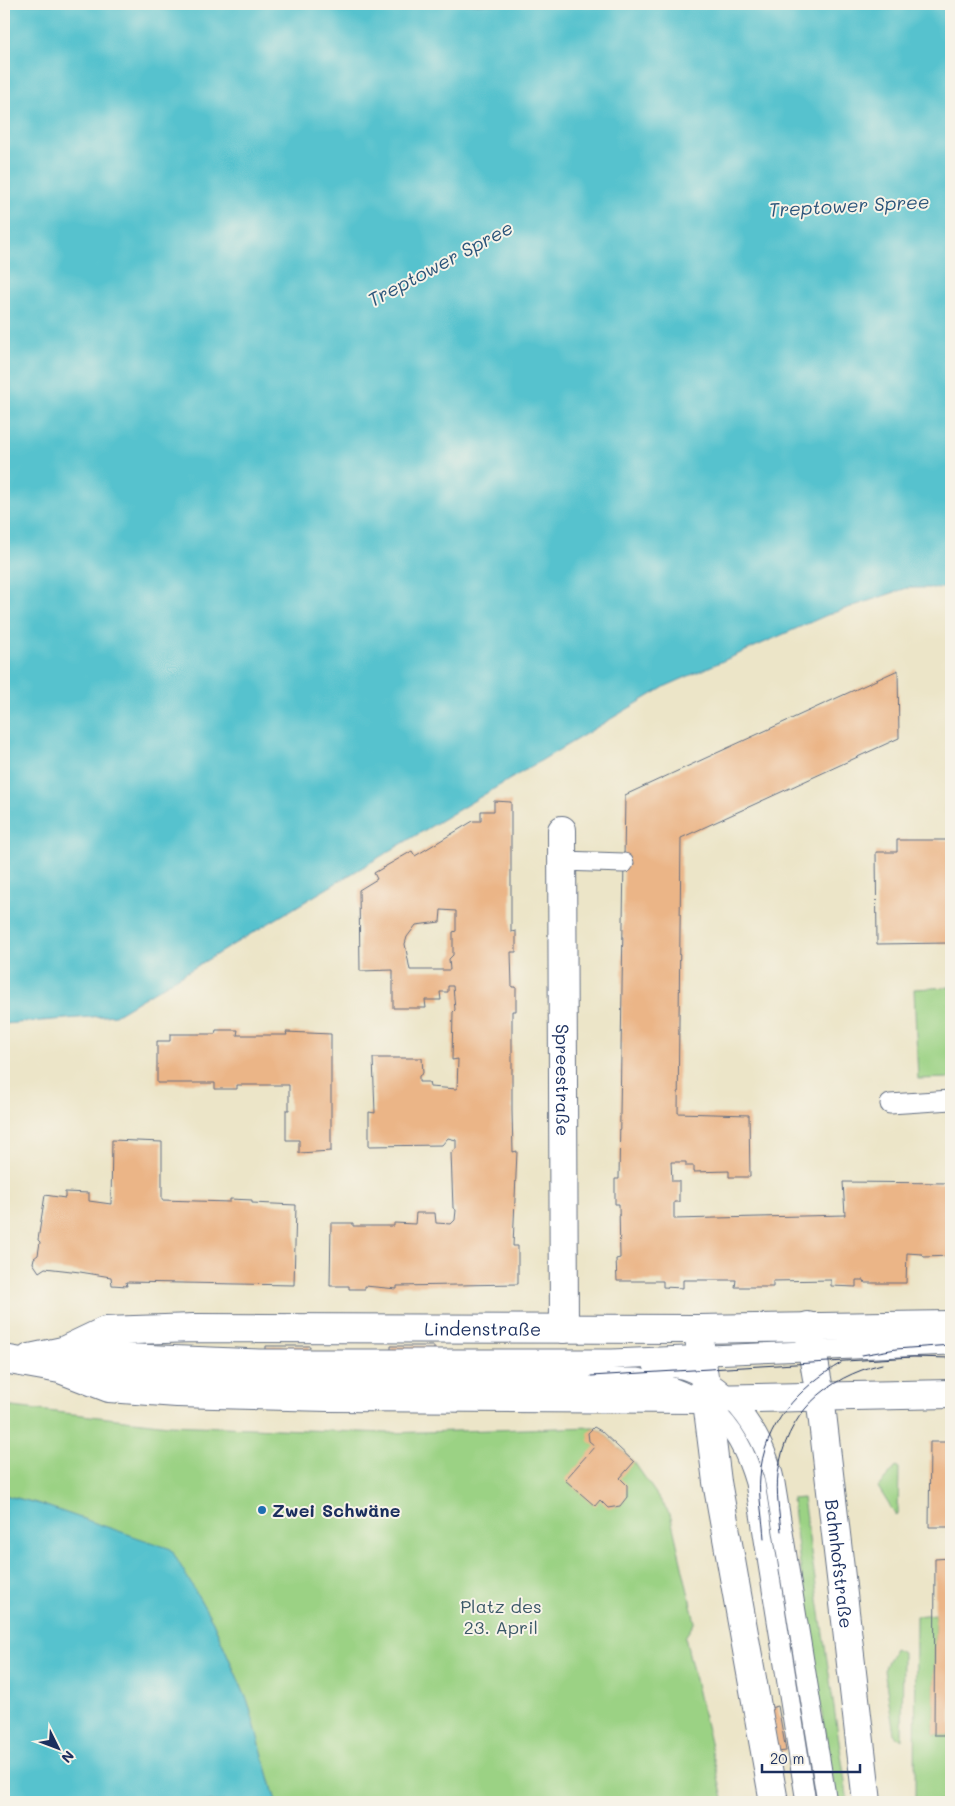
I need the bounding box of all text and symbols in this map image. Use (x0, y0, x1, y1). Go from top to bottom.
water label: Treptower Spree (768, 188, 930, 222)
water label: Treptower Spree (363, 214, 517, 312)
street label: Spreestraße (551, 1024, 575, 1136)
street label: Lindenstraße (424, 1316, 541, 1341)
place label: Zwei Schwäne (272, 1498, 401, 1522)
street label: Bahnhofstraße (820, 1498, 859, 1630)
marker: Zwei Schwäne (256, 1504, 268, 1516)
park label: Platz des 23. April (460, 1594, 542, 1639)
north arrow (32, 1724, 82, 1774)
scale bar (762, 1741, 860, 1773)
text: N (57, 1747, 79, 1767)
text: 20 m (770, 1748, 804, 1768)

